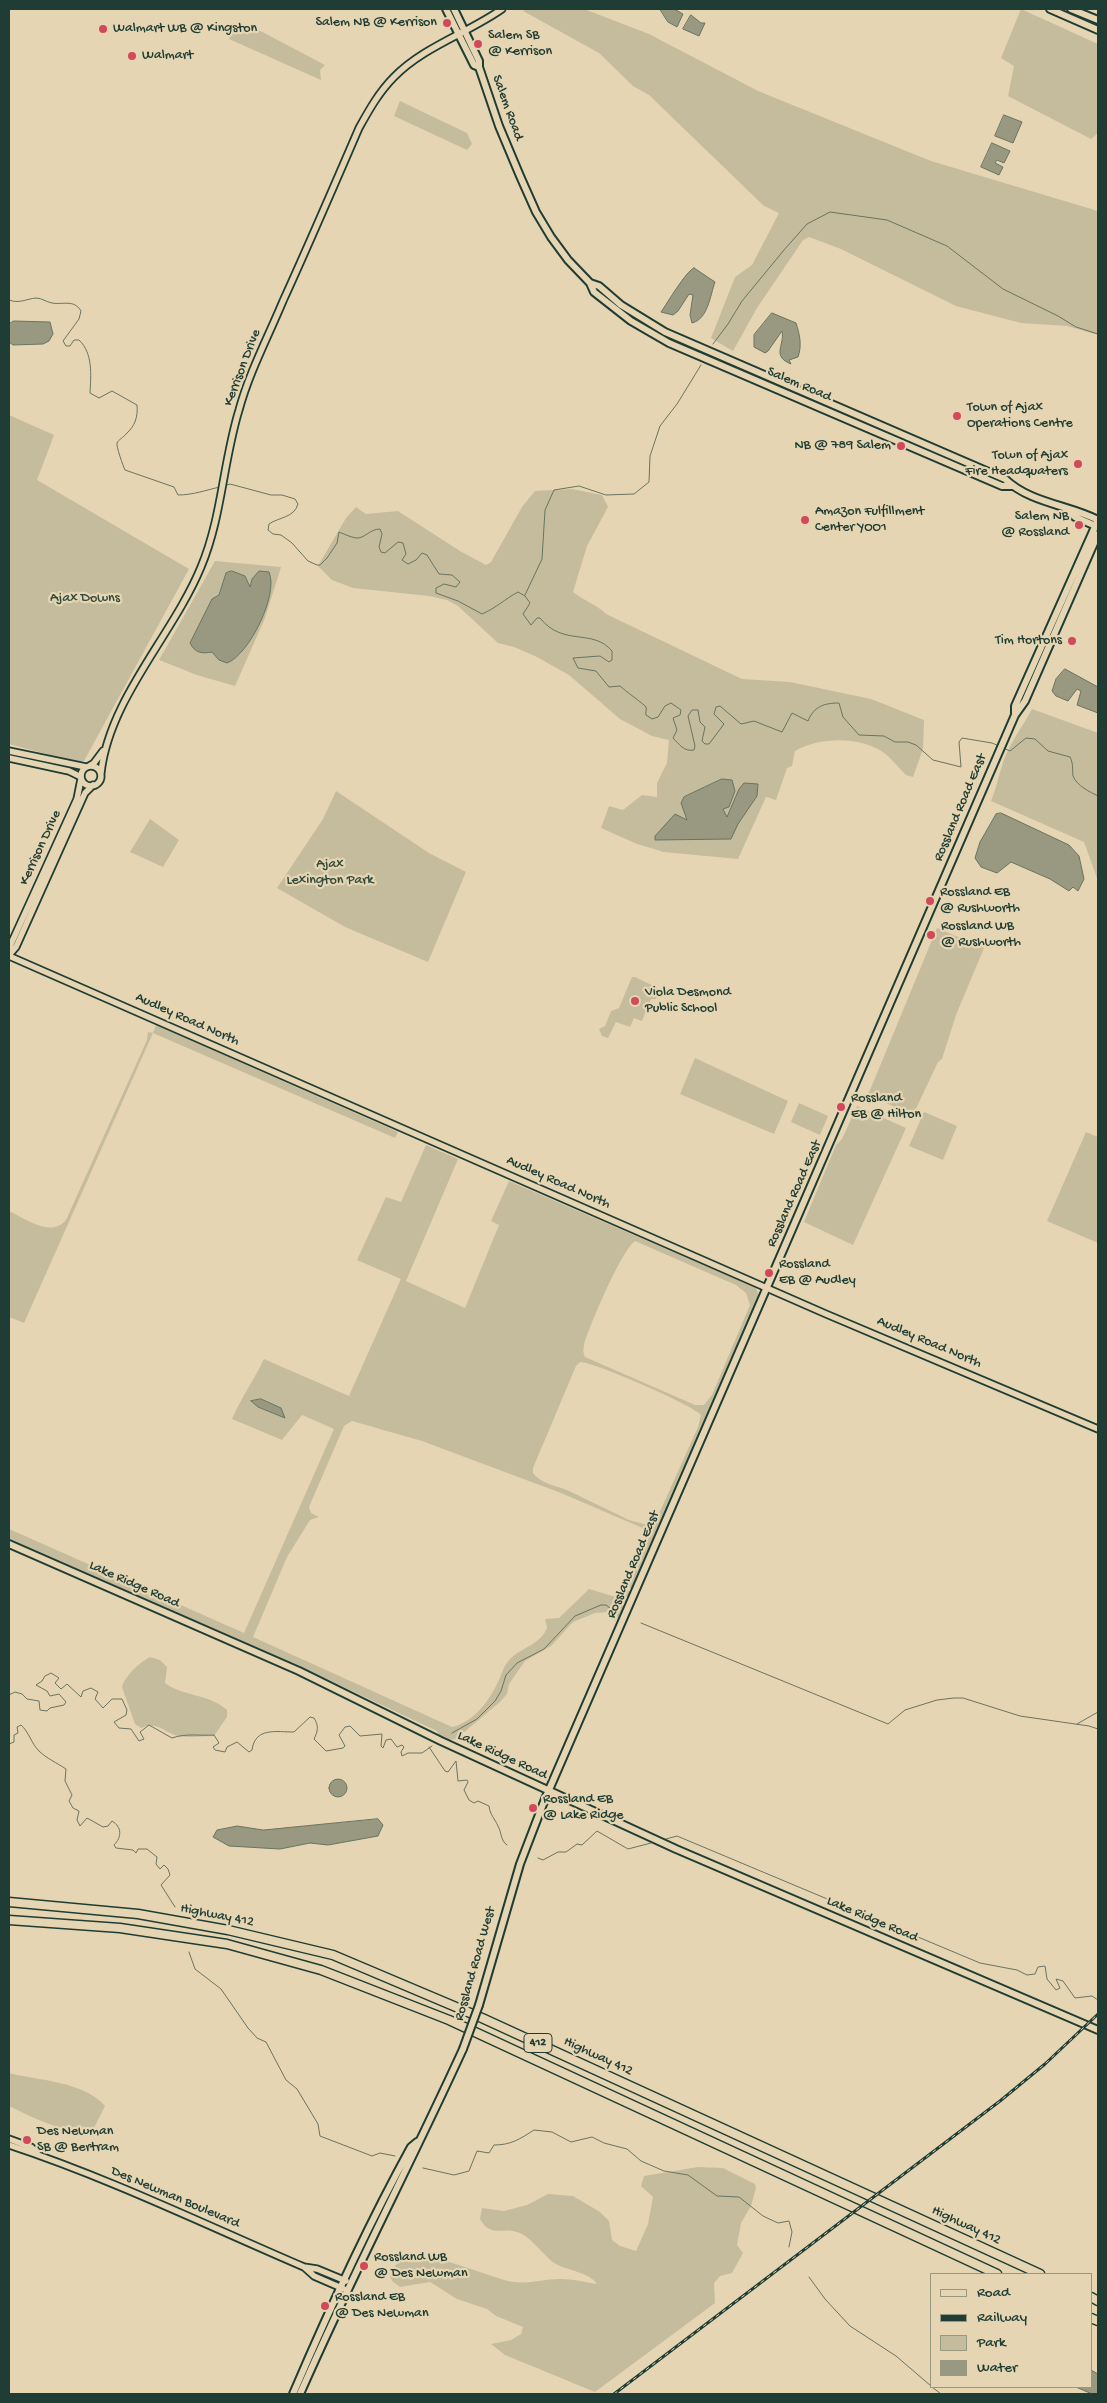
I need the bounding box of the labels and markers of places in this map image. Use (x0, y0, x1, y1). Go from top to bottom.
place label: Salem NB @ Kerrison (315, 15, 437, 31)
marker: Salem NB @ Kerrison (441, 17, 453, 29)
place label: Walmart WB @ Kingston (113, 21, 257, 37)
marker: Walmart WB @ Kingston (97, 23, 109, 35)
place label: Salem SB @ Kerrison (488, 28, 552, 60)
marker: Salem SB @ Kerrison (472, 38, 484, 50)
place label: Walmart (142, 48, 193, 64)
marker: Walmart (126, 50, 138, 62)
place label: Town of Ajax Operations Centre (967, 400, 1073, 432)
marker: Town of Ajax Operations Centre (951, 410, 963, 422)
place label: NB @ 789 Salem (794, 438, 891, 454)
marker: NB @ 789 Salem (895, 440, 907, 452)
place label: Town of Ajax Fire Headquaters (965, 448, 1068, 481)
marker: Town of Ajax Fire Headquaters (1072, 458, 1084, 470)
place label: Amazon Fulfillment Center YOO1 (815, 504, 924, 536)
place label: Salem NB @ Rossland (1001, 509, 1069, 542)
marker: Amazon Fulfillment Center YOO1 (799, 514, 811, 526)
marker: Salem NB @ Rossland (1073, 519, 1085, 531)
place label: Tim Hortons (995, 633, 1062, 649)
marker: Tim Hortons (1066, 635, 1078, 647)
place label: Rossland EB @ Rushworth (940, 885, 1020, 918)
marker: Rossland EB @ Rushworth (924, 895, 936, 907)
place label: Rossland WB @ Rushworth (941, 919, 1021, 952)
marker: Rossland WB @ Rushworth (925, 929, 937, 941)
place label: Viola Desmond Public School (645, 985, 731, 1018)
marker: Viola Desmond Public School (629, 995, 641, 1007)
place label: Rossland EB @ Hilton (851, 1091, 921, 1124)
marker: Rossland EB @ Hilton (835, 1101, 847, 1113)
place label: Rossland EB @ Audley (779, 1257, 856, 1290)
marker: Rossland EB @ Audley (763, 1267, 775, 1279)
place label: Rossland EB @ Lake Ridge (543, 1792, 624, 1824)
marker: Rossland EB @ Lake Ridge (527, 1802, 539, 1814)
place label: Des Newman SB @ Bertram (37, 2124, 119, 2156)
marker: Des Newman SB @ Bertram (21, 2134, 33, 2146)
place label: Rossland WB @ Des Newman (374, 2250, 468, 2282)
marker: Rossland WB @ Des Newman (358, 2260, 370, 2272)
place label: Rossland EB @ Des Newman (335, 2290, 429, 2322)
marker: Rossland EB @ Des Newman (319, 2300, 331, 2312)

